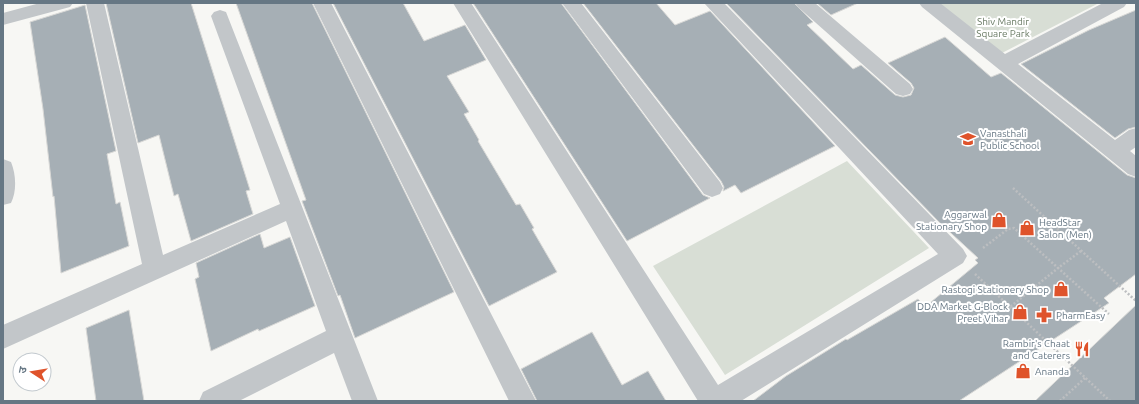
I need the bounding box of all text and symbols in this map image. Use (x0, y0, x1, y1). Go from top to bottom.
park label: Shiv Mandir Square Park (976, 16, 1030, 39)
place label: Vanasthali Public School (980, 128, 1040, 151)
school or university icon: Vanasthali Public School (959, 130, 977, 148)
place label: Aggarwal Stationary Shop (916, 209, 987, 232)
shop icon: Aggarwal Stationary Shop (990, 211, 1008, 229)
place label: HeadStar Salon (Men) (1039, 217, 1092, 240)
shop icon: HeadStar Salon (Men) (1018, 219, 1036, 237)
shop icon: Rastogi Stationery Shop (1052, 280, 1070, 298)
place label: Rastogi Stationery Shop (942, 284, 1049, 295)
place label: DDA Market G-Block Preet Vihar (917, 301, 1008, 324)
shop icon: DDA Market G-Block Preet Vihar (1011, 303, 1029, 321)
pharmacy icon: PharmEasy (1035, 306, 1053, 324)
place label: PharmEasy (1056, 310, 1105, 321)
place label: Rambir's Chaat and Caterers (1003, 338, 1070, 361)
restaurant icon: Rambir's Chaat and Caterers (1073, 340, 1091, 358)
north arrow (12, 352, 52, 392)
shop icon: Ananda (1014, 362, 1032, 380)
text: उ (16, 365, 29, 374)
place label: Ananda (1035, 366, 1069, 377)

